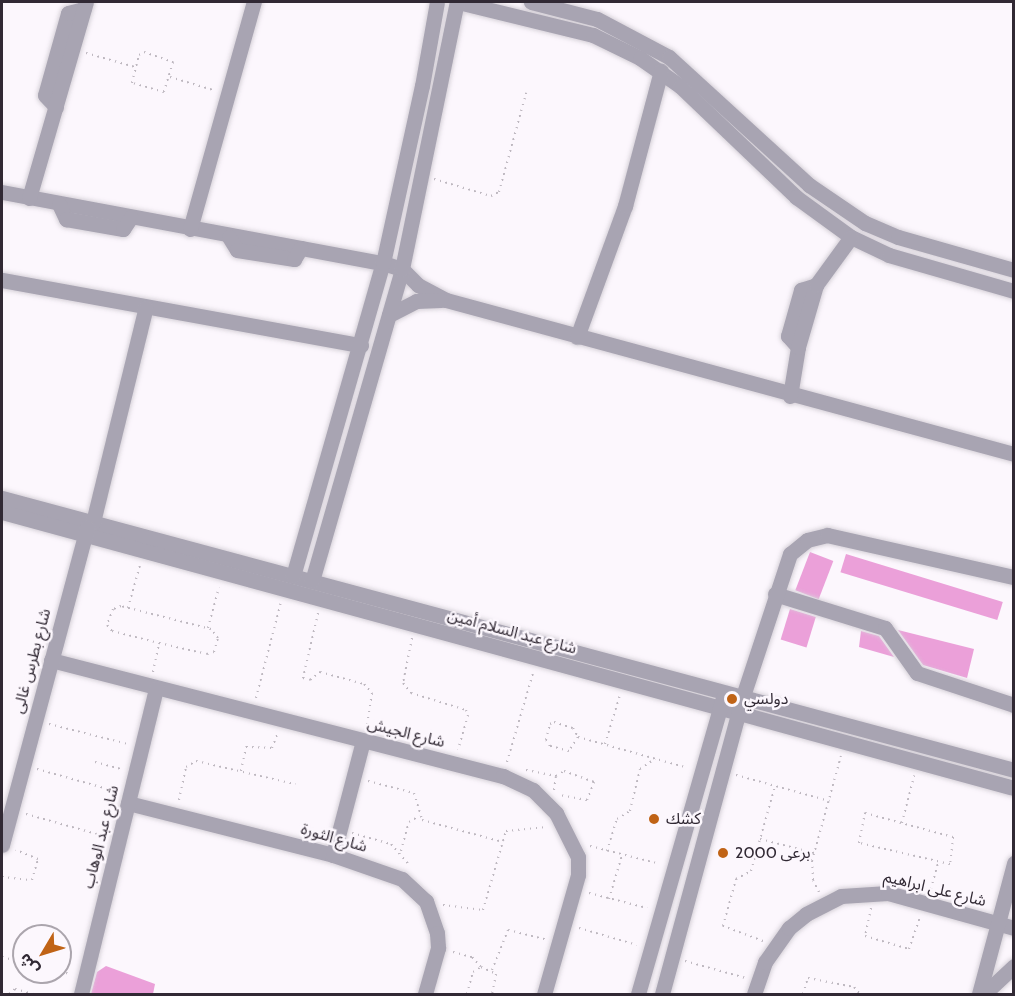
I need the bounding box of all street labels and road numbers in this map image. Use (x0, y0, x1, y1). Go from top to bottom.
street label: شارع بطرس غالى (9, 606, 55, 716)
street label: شارع عبد السلام أمين (445, 606, 579, 658)
street label: شارع الجيش (365, 714, 447, 752)
street label: شارع عبد الوهاب (79, 783, 123, 891)
street label: شارع الثورة (299, 819, 369, 857)
street label: شارع على ابراهيم (882, 867, 988, 911)

